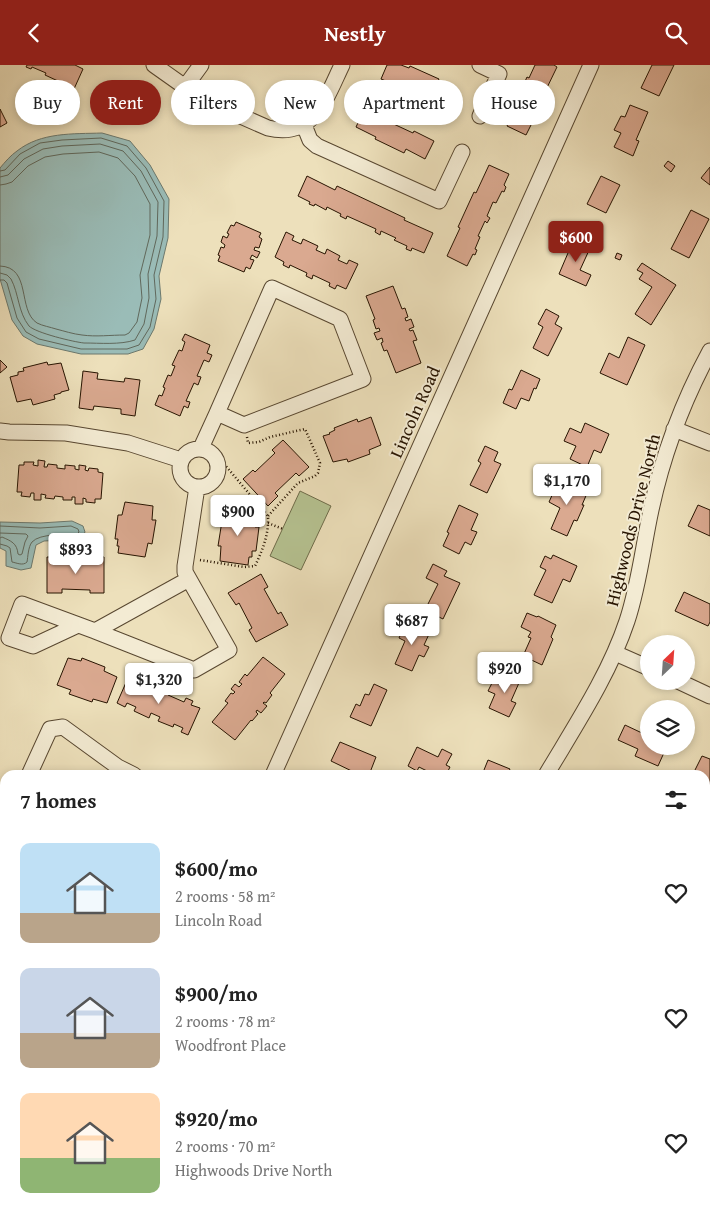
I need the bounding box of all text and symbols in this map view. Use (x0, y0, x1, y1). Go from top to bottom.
text: Nestly (324, 17, 386, 49)
icon: back (20, 19, 48, 47)
icon: search (662, 19, 690, 47)
chip: Buy (15, 80, 80, 125)
chip: Rent (90, 80, 161, 125)
chip: Filters (171, 80, 255, 125)
chip: New (265, 80, 334, 125)
chip: Apartment (344, 80, 463, 125)
chip: House (473, 80, 555, 125)
pin: $600 (546, 221, 606, 263)
text: $600 (559, 225, 593, 249)
street label: Lincoln Road (382, 361, 447, 462)
street label: Highwoods Drive North (598, 431, 667, 609)
pin: $1,170 (526, 463, 608, 506)
text: $1,170 (544, 468, 590, 492)
pin: $900 (208, 495, 268, 537)
text: $900 (221, 499, 255, 523)
pin: $893 (46, 533, 106, 575)
text: $893 (59, 537, 93, 561)
pin: $687 (382, 603, 442, 646)
text: $687 (395, 608, 429, 632)
north arrow (640, 635, 695, 690)
map controls (640, 635, 695, 755)
pin: $920 (475, 651, 535, 694)
text: $920 (488, 656, 522, 680)
pin: $1,320 (118, 663, 200, 705)
text: $1,320 (136, 667, 182, 691)
button: layers (640, 700, 695, 755)
text: 7 homes (20, 785, 96, 816)
icon: filters (662, 786, 690, 814)
text: $600/mo (175, 853, 258, 884)
icon: home (60, 863, 120, 923)
icon: heart (662, 879, 690, 907)
text: 2 rooms · 58 m² (175, 884, 275, 908)
text: Lincoln Road (175, 908, 262, 932)
text: $900/mo (175, 978, 258, 1009)
icon: home (60, 988, 120, 1048)
icon: heart (662, 1004, 690, 1032)
text: 2 rooms · 78 m² (175, 1009, 275, 1033)
text: Woodfront Place (175, 1033, 286, 1057)
text: $920/mo (175, 1103, 258, 1134)
icon: home (60, 1113, 120, 1173)
icon: heart (662, 1129, 690, 1157)
text: 2 rooms · 70 m² (175, 1134, 275, 1158)
text: Highwoods Drive North (175, 1158, 332, 1182)

